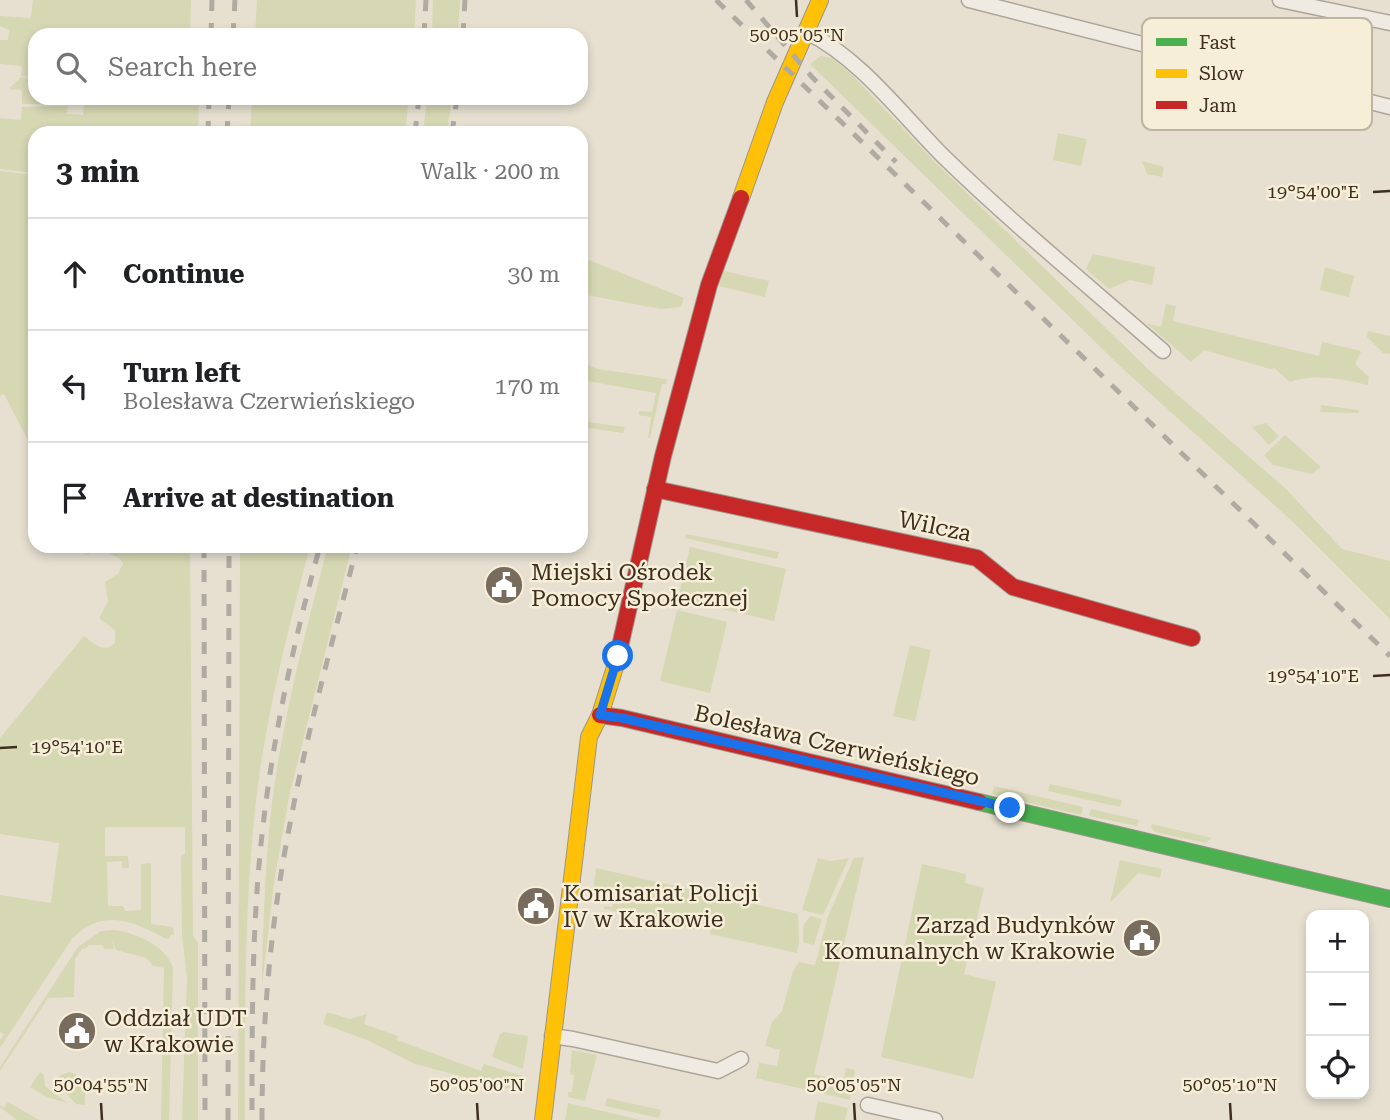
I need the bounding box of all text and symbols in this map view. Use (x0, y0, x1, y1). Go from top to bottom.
legend (1142, 18, 1372, 130)
text: 50°05'05"N (750, 24, 844, 45)
search box (28, 28, 588, 105)
text: Fast (1199, 31, 1236, 54)
icon: search (52, 48, 90, 86)
text: Search here (108, 52, 257, 82)
text: Slow (1199, 62, 1244, 85)
text: Jam (1199, 94, 1237, 117)
text: 3 min (56, 154, 139, 189)
text: Walk · 200 m (421, 158, 560, 185)
text: 19°54'00"E (1267, 181, 1359, 202)
icon: ahead (56, 255, 94, 293)
text: Continue (123, 259, 245, 289)
text: 30 m (507, 261, 560, 288)
text: Turn left (123, 358, 241, 388)
icon: left (56, 367, 94, 405)
text: 170 m (495, 373, 560, 400)
text: Bolesława Czerwieńskiego (123, 388, 415, 415)
icon: arrive (56, 479, 94, 517)
text: Arrive at destination (123, 483, 394, 513)
street label: Wilcza (896, 506, 974, 547)
place label: Miejski Ośrodek Pomocy Społecznej (531, 559, 748, 612)
public building icon: Miejski Ośrodek Pomocy Społecznej (483, 564, 525, 606)
route start (602, 640, 633, 671)
text: 19°54'10"E (1267, 665, 1359, 686)
street label: Bolesława Czerwieńskiego (692, 699, 982, 792)
text: 19°54'10"E (31, 736, 123, 757)
route end (994, 792, 1025, 823)
place label: Komisariat Policji IV w Krakowie (563, 880, 758, 933)
public building icon: Komisariat Policji IV w Krakowie (515, 885, 557, 927)
map controls (1306, 910, 1369, 1099)
button: + (1306, 910, 1369, 973)
place label: Zarząd Budynków Komunalnych w Krakowie (824, 912, 1115, 965)
public building icon: Zarząd Budynków Komunalnych w Krakowie (1121, 917, 1163, 959)
button: − (1306, 973, 1369, 1036)
place label: Oddział UDT w Krakowie (104, 1005, 247, 1058)
public building icon: Oddział UDT w Krakowie (56, 1010, 98, 1052)
button: locate (1306, 1036, 1369, 1099)
text: 50°04'55"N (54, 1074, 148, 1095)
text: 50°05'00"N (430, 1074, 524, 1095)
text: 50°05'05"N (807, 1074, 901, 1095)
text: 50°05'10"N (1183, 1074, 1277, 1095)

